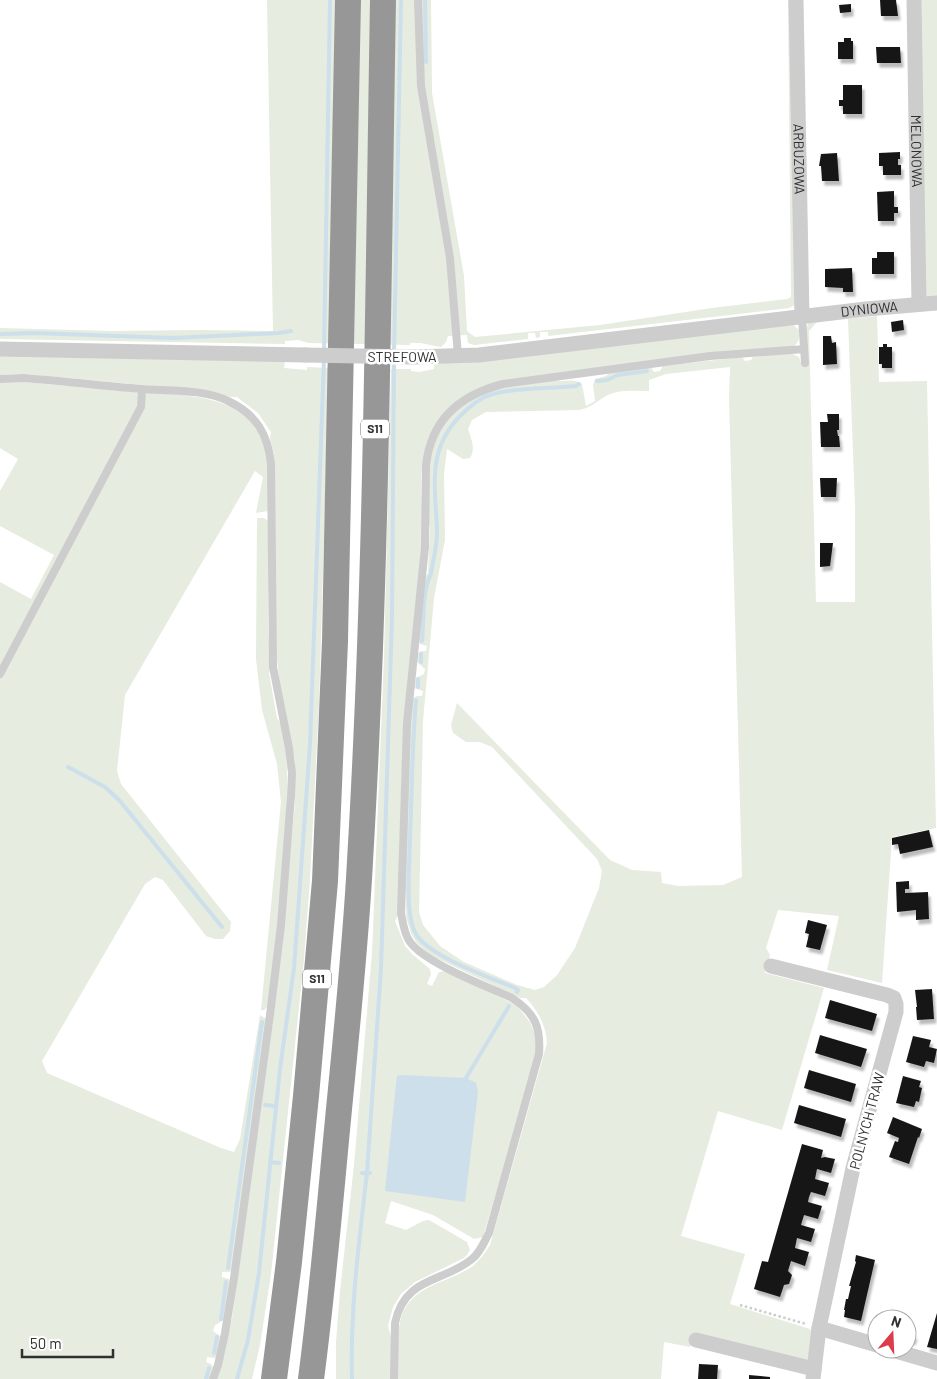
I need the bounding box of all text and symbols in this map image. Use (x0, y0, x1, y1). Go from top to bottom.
street label: MELONOWA (908, 114, 926, 188)
street label: ARBUZOWA (790, 123, 809, 195)
street label: DYNIOWA (840, 297, 899, 320)
street label: STREFOWA (368, 348, 437, 365)
road number: S11 (361, 419, 389, 438)
road number: S11 (303, 970, 331, 989)
street label: POLNYCH TRAW (845, 1071, 888, 1171)
north arrow (867, 1309, 917, 1359)
text: N (889, 1312, 904, 1331)
scale bar (22, 1326, 114, 1358)
text: 50 m (30, 1334, 62, 1352)

